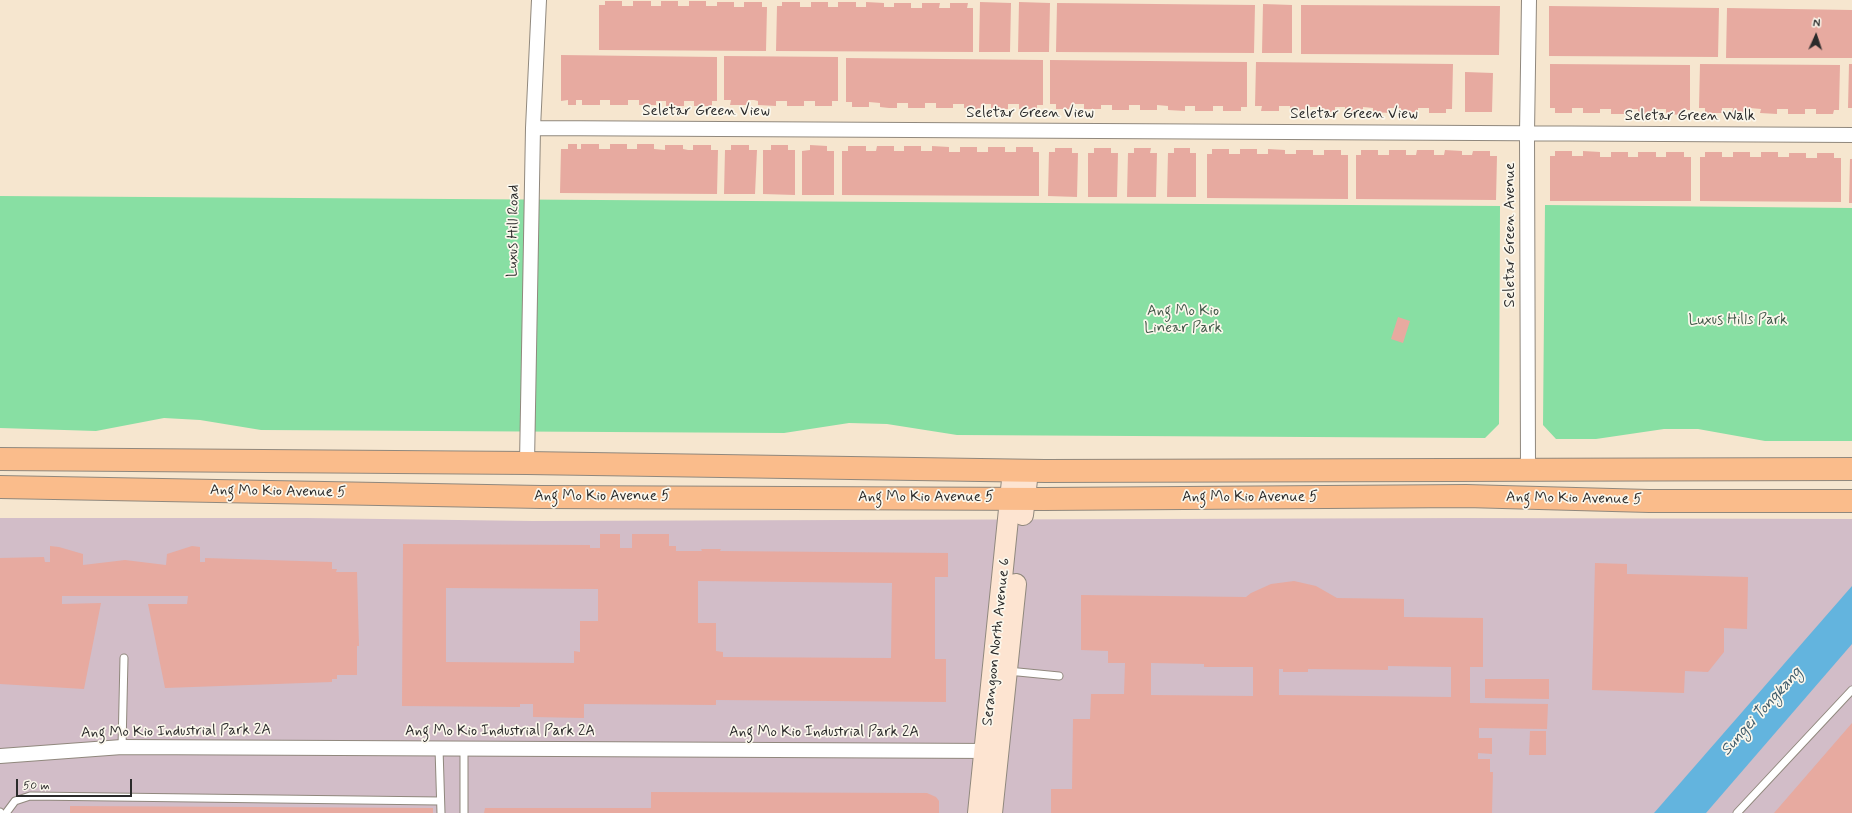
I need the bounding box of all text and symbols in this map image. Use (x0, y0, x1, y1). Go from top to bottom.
north arrow (1796, 16, 1836, 56)
text: N (1813, 17, 1821, 31)
street label: Seletar Green View (642, 103, 770, 121)
street label: Seletar Green View (966, 105, 1094, 123)
street label: Seletar Green View (1290, 106, 1418, 124)
street label: Seletar Green Walk (1625, 108, 1755, 126)
street label: Seletar Green Avenue (1502, 163, 1520, 307)
street label: Luxus Hill Road (504, 185, 524, 277)
park label: Ang Mo Kio Linear Park (1144, 303, 1222, 338)
park label: Luxus Hills Park (1689, 312, 1787, 330)
street label: Ang Mo Kio Avenue 5 (210, 482, 346, 502)
street label: Ang Mo Kio Avenue 5 (534, 488, 670, 506)
street label: Ang Mo Kio Avenue 5 (858, 489, 994, 507)
street label: Ang Mo Kio Avenue 5 (1182, 489, 1318, 507)
street label: Ang Mo Kio Avenue 5 (1506, 489, 1642, 509)
street label: Serangoon North Avenue 6 (979, 557, 1015, 727)
water label: Sungei Tongkang (1717, 664, 1807, 760)
street label: Ang Mo Kio Industrial Park 2A (81, 721, 271, 743)
street label: Ang Mo Kio Industrial Park 2A (405, 723, 595, 741)
street label: Ang Mo Kio Industrial Park 2A (729, 724, 919, 742)
scale bar (18, 771, 134, 797)
text: 50 m (23, 778, 50, 794)

